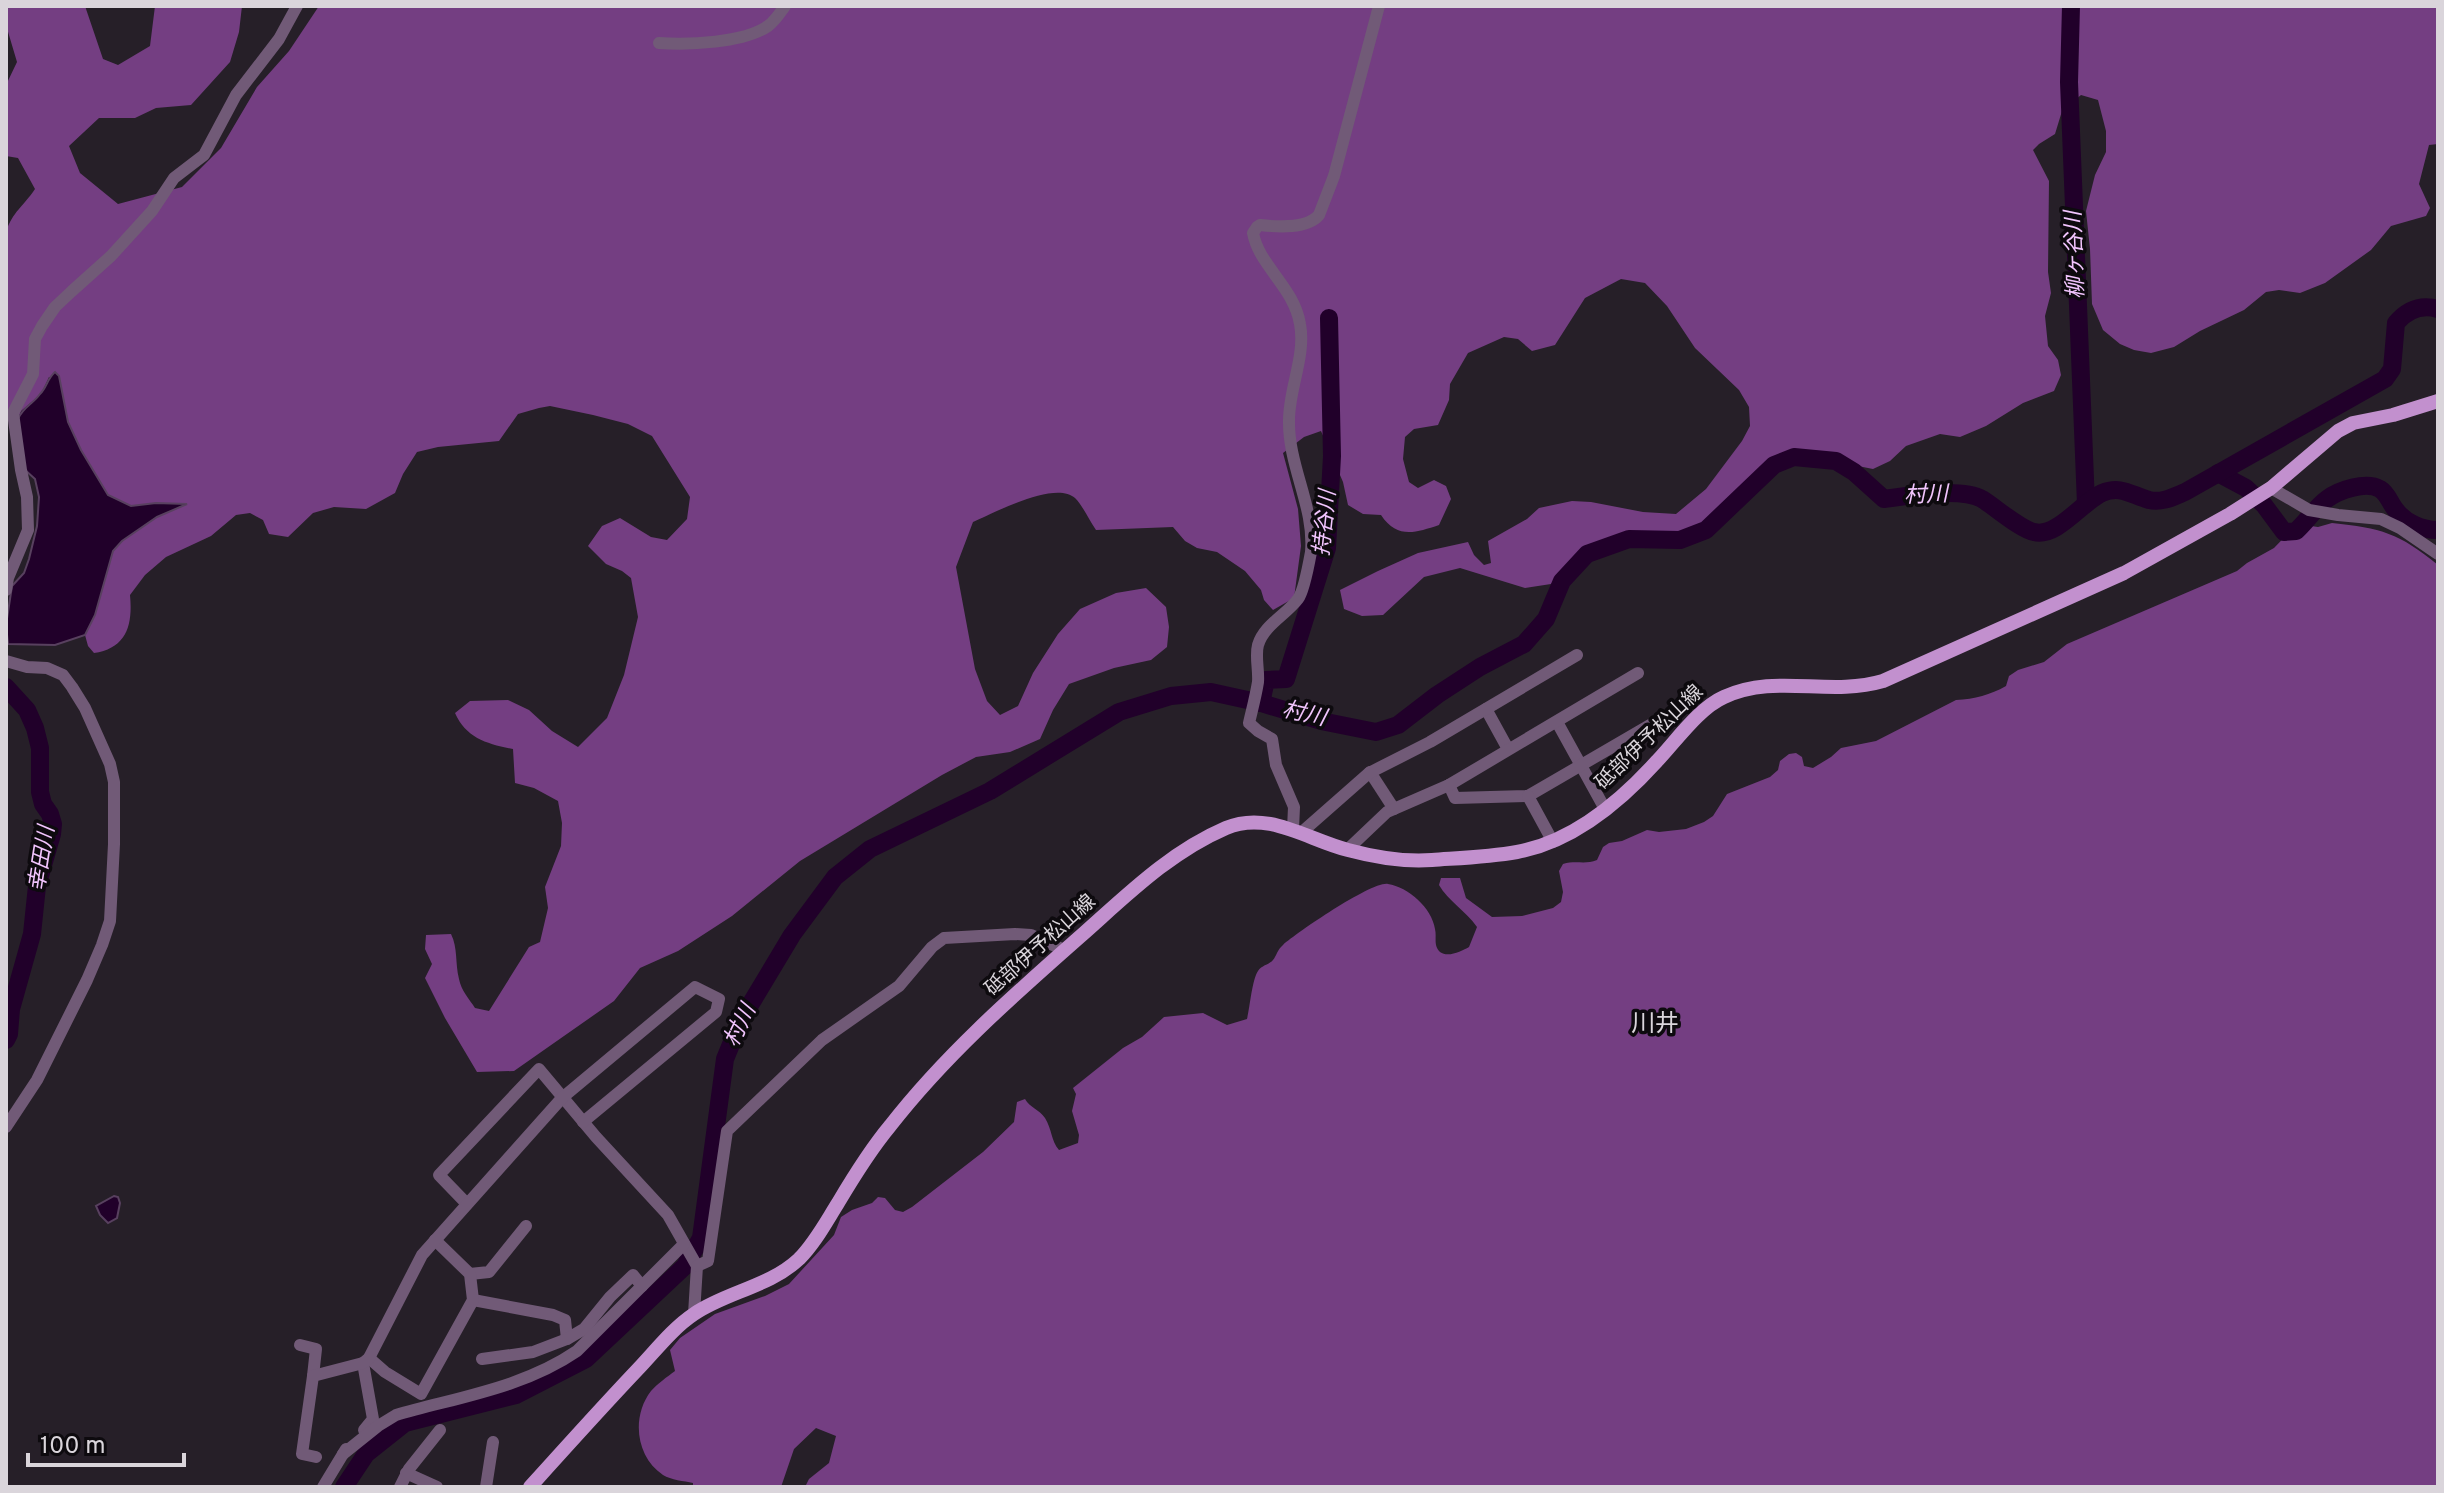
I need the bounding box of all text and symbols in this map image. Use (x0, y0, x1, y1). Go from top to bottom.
water label: 柳ヶ谷川 (2061, 209, 2091, 299)
water label: 村川 (1904, 482, 1950, 510)
water label: 持谷川 (1309, 487, 1343, 557)
street label: 砥部伊予松山線 (1591, 680, 1709, 796)
water label: 村川 (1280, 697, 1330, 734)
water label: 幸田川 (25, 822, 62, 894)
street label: 砥部伊予松山線 (980, 889, 1102, 1003)
water label: 村川 (719, 999, 764, 1052)
district label: 川井 (1631, 1010, 1679, 1040)
scale bar (28, 1417, 184, 1467)
text: 100 m (40, 1432, 106, 1462)

